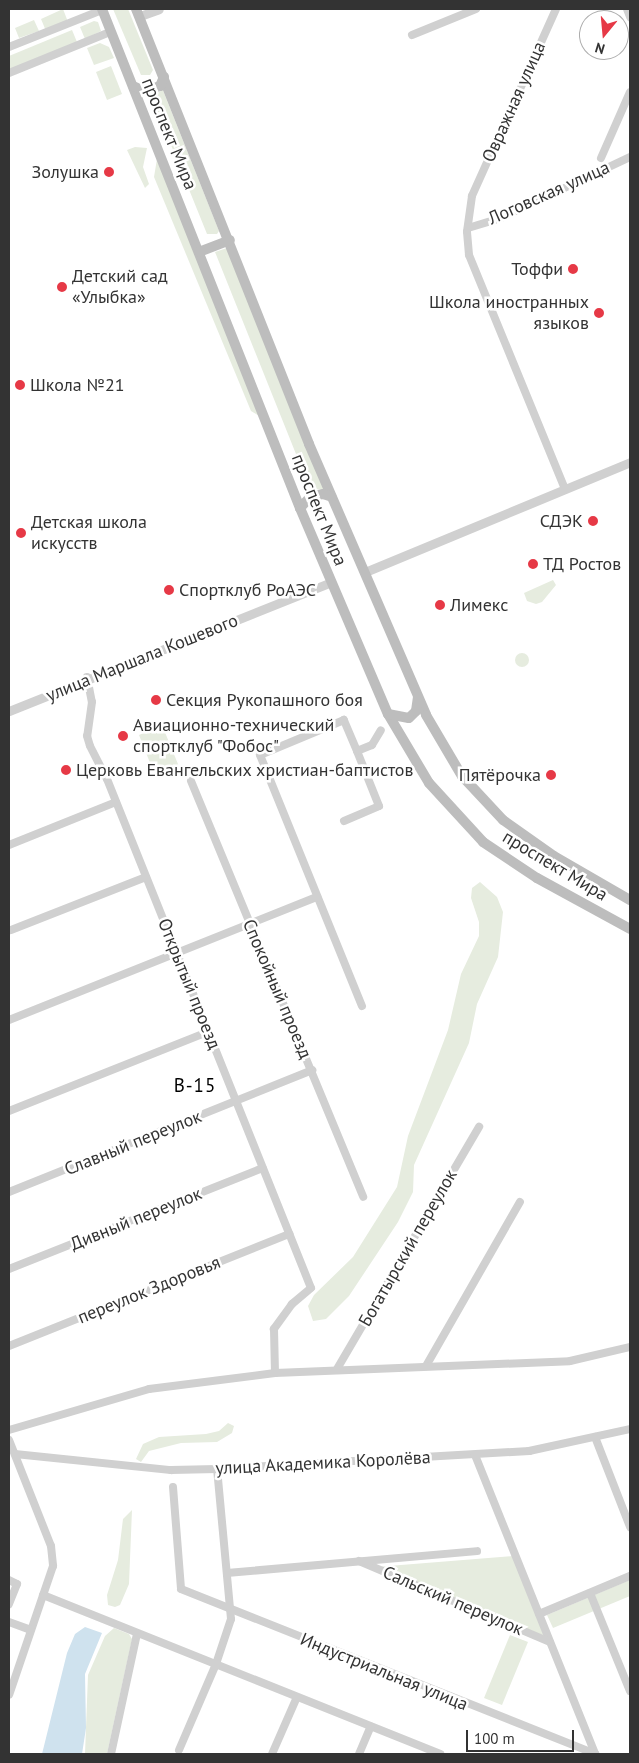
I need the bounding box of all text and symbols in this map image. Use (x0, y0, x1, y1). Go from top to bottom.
north arrow (579, 10, 629, 60)
street label: Овражная улица (478, 38, 550, 166)
text: N (593, 38, 607, 58)
street label: проспект Мира (137, 75, 201, 193)
street label: Логовская улица (485, 157, 613, 229)
place label: Золушка (32, 161, 99, 183)
marker: Золушка (103, 166, 115, 178)
place label: Тоффи (511, 258, 563, 280)
marker: Тоффи (567, 263, 579, 275)
place label: Детский сад «Улыбка» (72, 266, 168, 308)
marker: Детский сад «Улыбка» (56, 281, 68, 293)
place label: Школа иностранных языков (429, 292, 589, 334)
marker: Школа иностранных языков (593, 307, 605, 319)
place label: Школа №21 (30, 374, 125, 396)
marker: Школа №21 (14, 379, 26, 391)
street label: проспект Мира (287, 451, 351, 569)
place label: СДЭК (540, 510, 583, 532)
place label: Детская школа искусств (31, 512, 147, 554)
marker: СДЭК (587, 515, 599, 527)
marker: Детская школа искусств (15, 527, 27, 539)
place label: ТД Ростов (543, 553, 621, 575)
marker: ТД Ростов (527, 558, 539, 570)
place label: Спортклуб РоАЭС (179, 579, 316, 601)
marker: Спортклуб РоАЭС (163, 584, 175, 596)
place label: Лимекс (450, 594, 508, 616)
marker: Лимекс (434, 599, 446, 611)
street label: улица Маршала Кошевого (43, 610, 241, 706)
place label: Секция Рукопашного боя (166, 689, 363, 711)
marker: Секция Рукопашного боя (150, 694, 162, 706)
place label: Авиационно-технический спортклуб "Фобос" (133, 715, 334, 758)
marker: Авиационно-технический спортклуб "Фобос" (117, 730, 129, 742)
place label: Церковь Евангельских христиан-баптистов (76, 759, 415, 781)
marker: Церковь Евангельских христиан-баптистов (60, 764, 72, 776)
place label: Пятёрочка (459, 764, 541, 786)
marker: Пятёрочка (545, 769, 557, 781)
street label: проспект Мира (498, 826, 612, 906)
street label: Открытый проезд (153, 915, 225, 1053)
street label: Спокойный проезд (238, 916, 316, 1062)
district label: В-15 (173, 1075, 217, 1097)
street label: Славный переулок (61, 1106, 205, 1180)
street label: Богатырский переулок (354, 1166, 462, 1330)
street label: Дивный переулок (67, 1183, 205, 1255)
street label: переулок Здоровья (74, 1252, 224, 1328)
street label: улица Академика Королёва (214, 1447, 432, 1479)
street label: Сальский переулок (380, 1562, 526, 1640)
street label: Индустриальная улица (297, 1629, 471, 1715)
scale bar (469, 1720, 576, 1752)
text: 100 m (474, 1729, 515, 1748)

